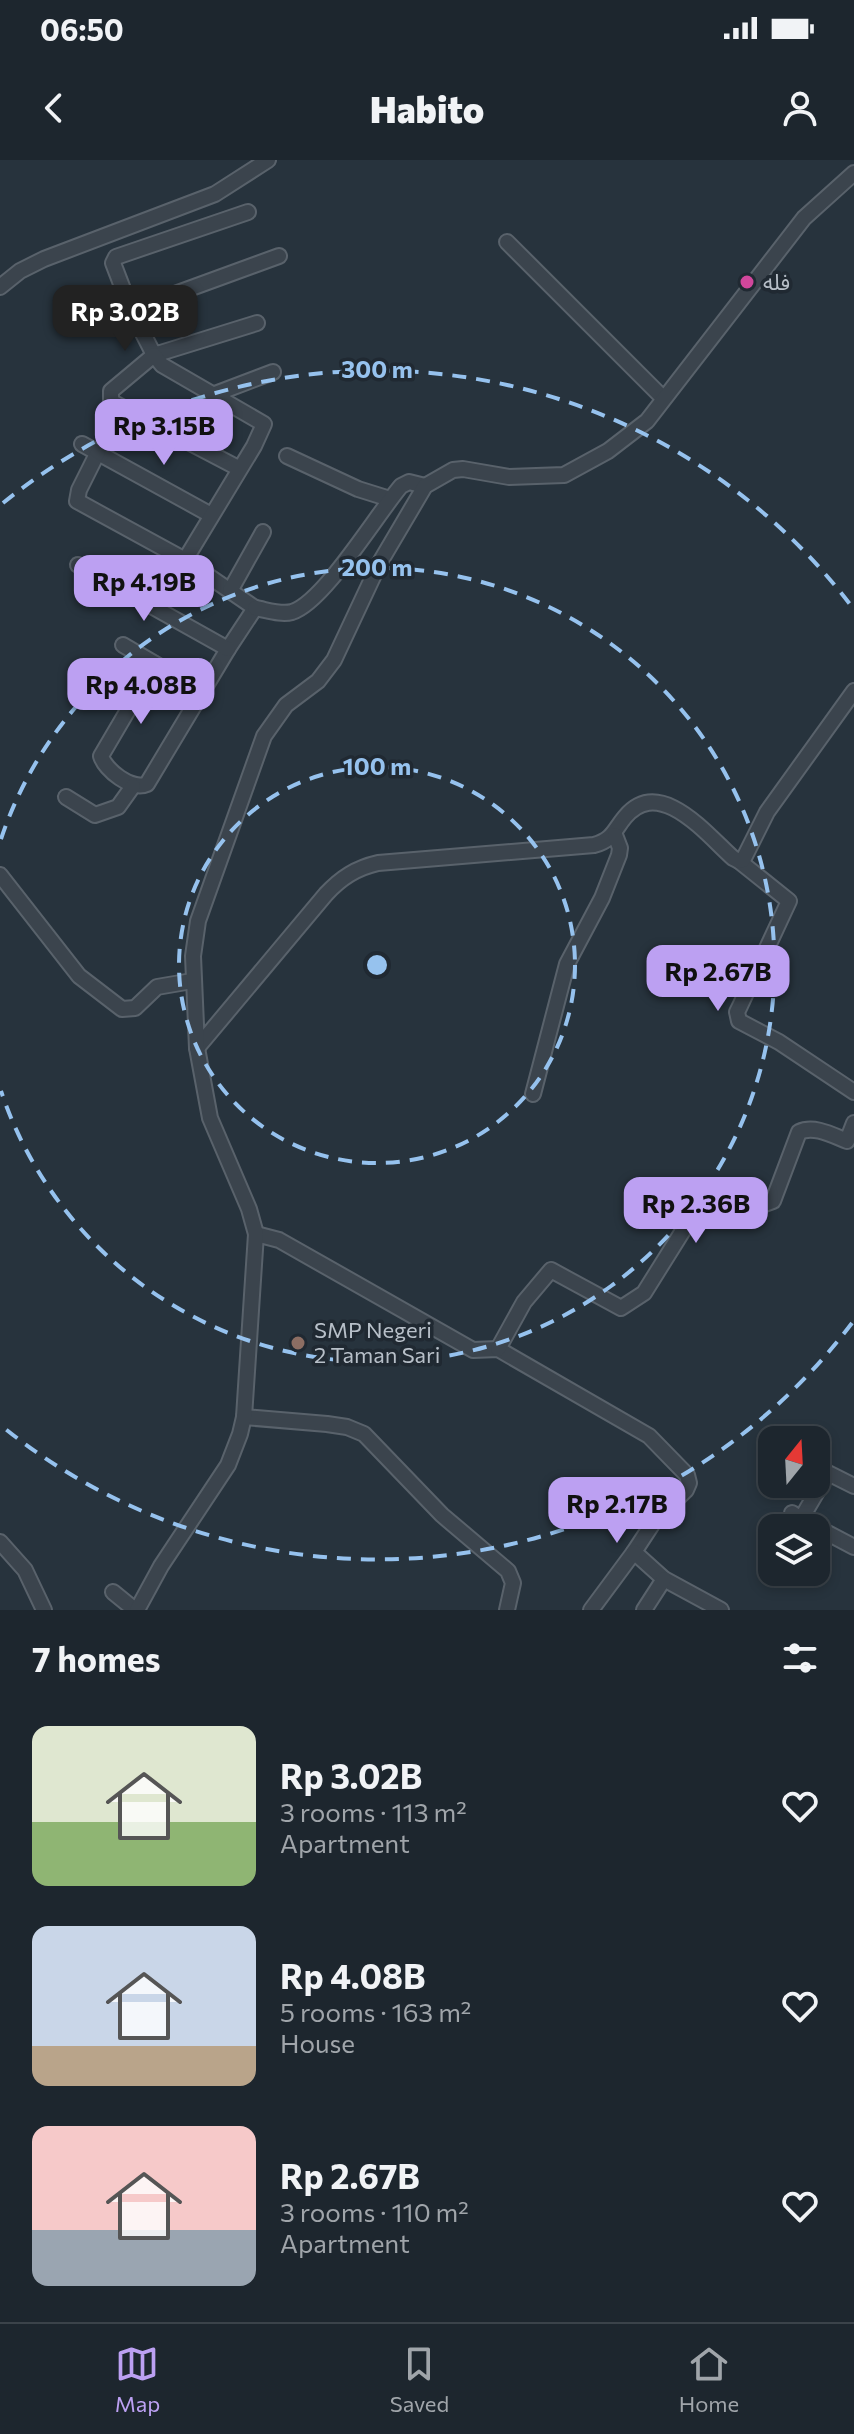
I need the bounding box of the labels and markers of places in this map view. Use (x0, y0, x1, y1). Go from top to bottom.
place label: فله (763, 268, 790, 295)
marker: فله (738, 273, 756, 291)
pin: Rp 3.02B (42, 285, 208, 353)
pin: Rp 3.15B (81, 399, 247, 467)
pin: Rp 4.19B (61, 555, 227, 623)
pin: Rp 4.08B (58, 658, 224, 726)
pin: Rp 2.67B (635, 945, 801, 1013)
centre of rings (363, 951, 391, 979)
pin: Rp 2.36B (613, 1177, 779, 1245)
place label: SMP Negeri 2 Taman Sari (314, 1316, 441, 1368)
marker: SMP Negeri 2 Taman Sari (289, 1334, 307, 1352)
pin: Rp 2.17B (534, 1477, 700, 1545)

